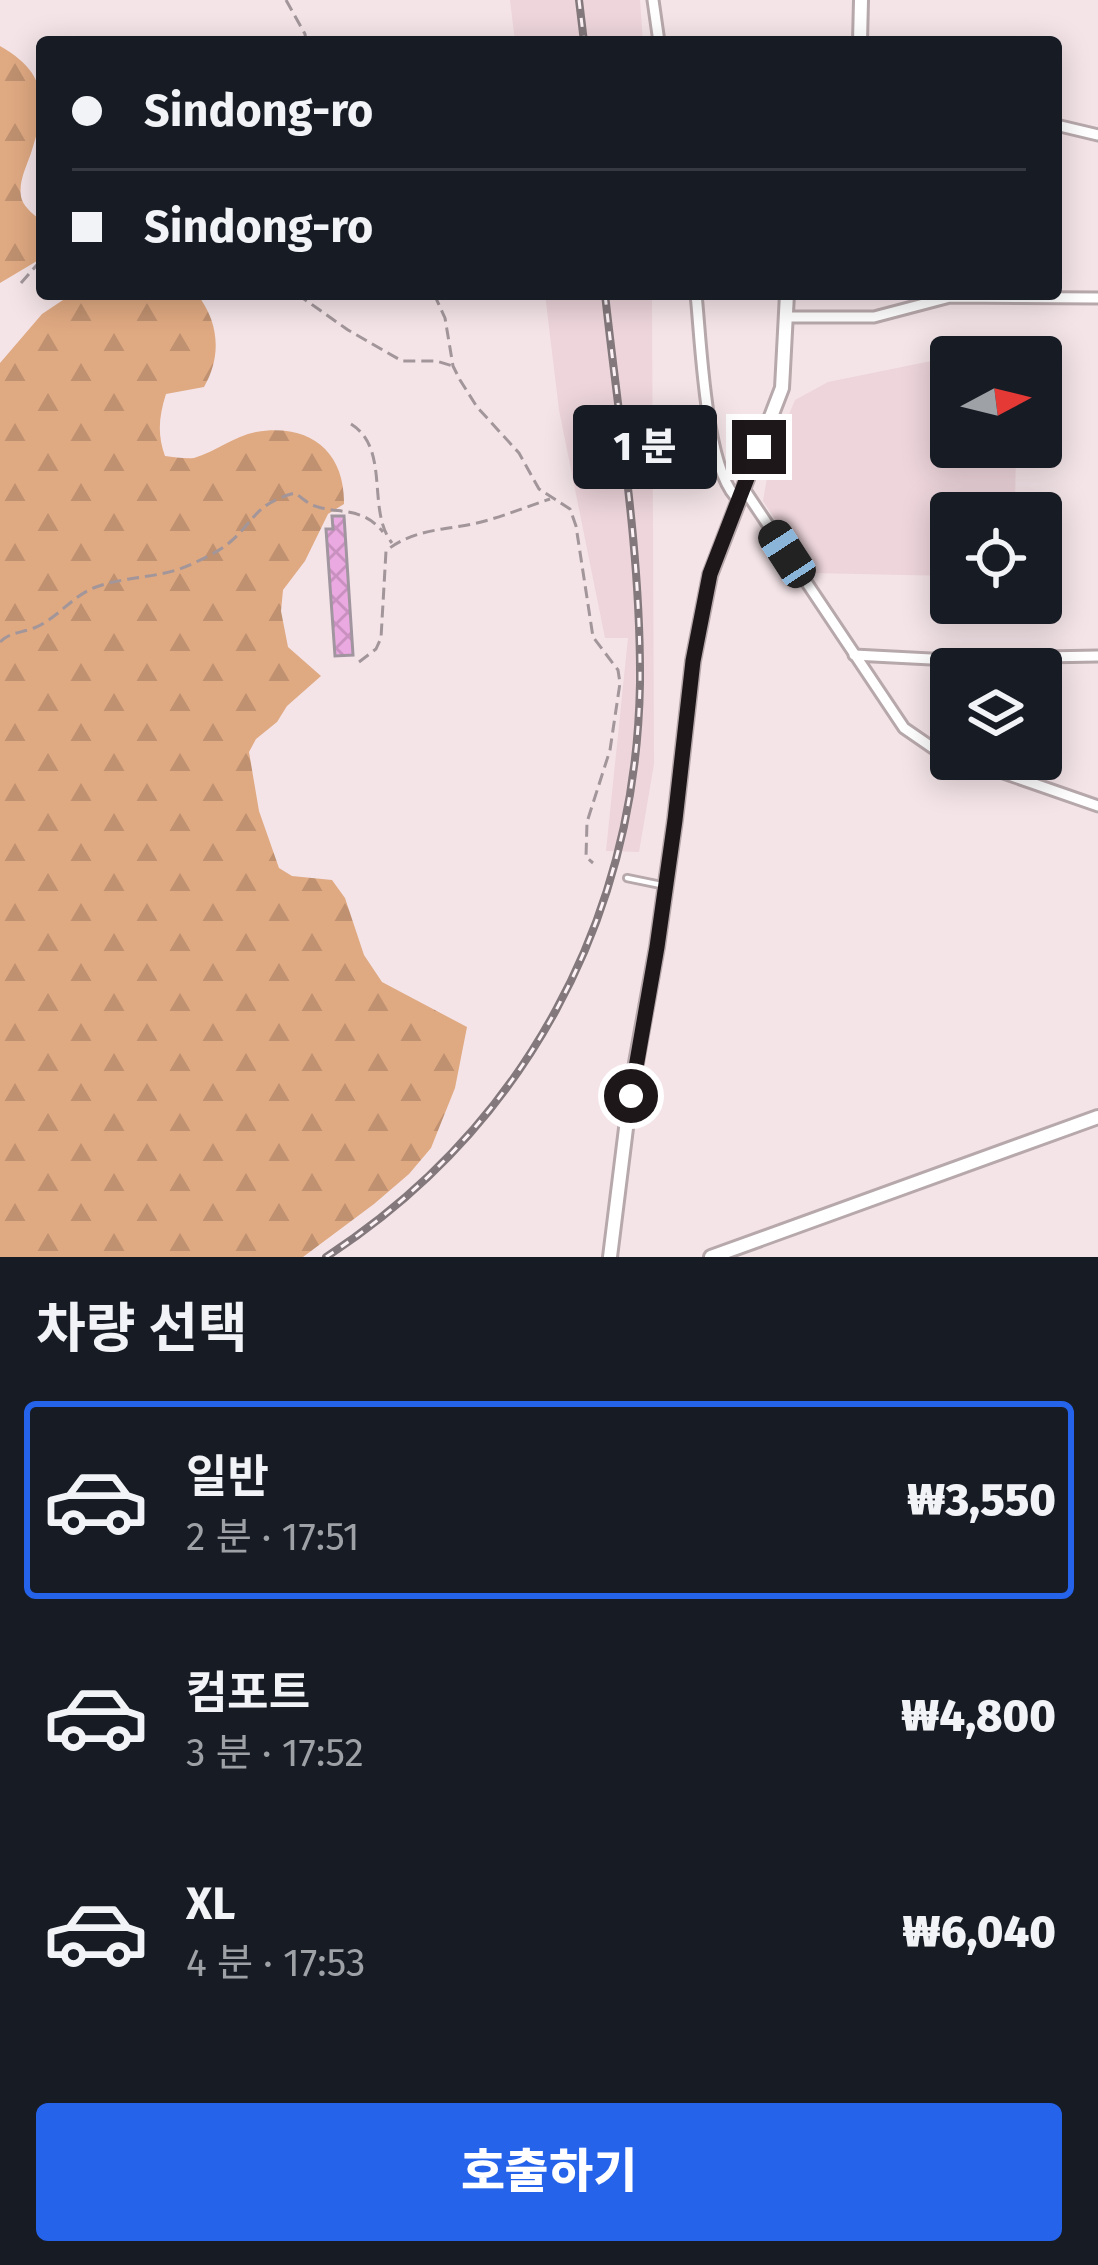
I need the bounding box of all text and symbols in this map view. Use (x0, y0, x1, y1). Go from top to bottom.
text: Sindong-ro (144, 84, 373, 138)
text: Sindong-ro (144, 200, 373, 254)
north arrow (930, 336, 1062, 468)
map controls (930, 336, 1062, 780)
callout: 1 분 (573, 405, 717, 489)
route end (732, 420, 786, 474)
text: 1 분 (613, 424, 677, 470)
button: locate (930, 492, 1062, 624)
car (752, 514, 822, 594)
button: layers (930, 648, 1062, 780)
route start (604, 1069, 658, 1123)
text: 차량 선택 (36, 1297, 248, 1361)
icon: car (42, 1446, 150, 1554)
text: 일반 (186, 1450, 269, 1504)
text: ₩3,550 (907, 1473, 1056, 1527)
text: 2 분 · 17:51 (186, 1514, 360, 1560)
icon: car (42, 1662, 150, 1770)
text: 컴포트 (186, 1666, 310, 1720)
text: ₩4,800 (901, 1689, 1056, 1743)
text: 3 분 · 17:52 (186, 1730, 364, 1776)
text: XL (186, 1877, 235, 1931)
icon: car (42, 1878, 150, 1986)
text: ₩6,040 (902, 1905, 1056, 1959)
text: 4 분 · 17:53 (186, 1940, 365, 1986)
button: 호출하기 (36, 2103, 1062, 2241)

